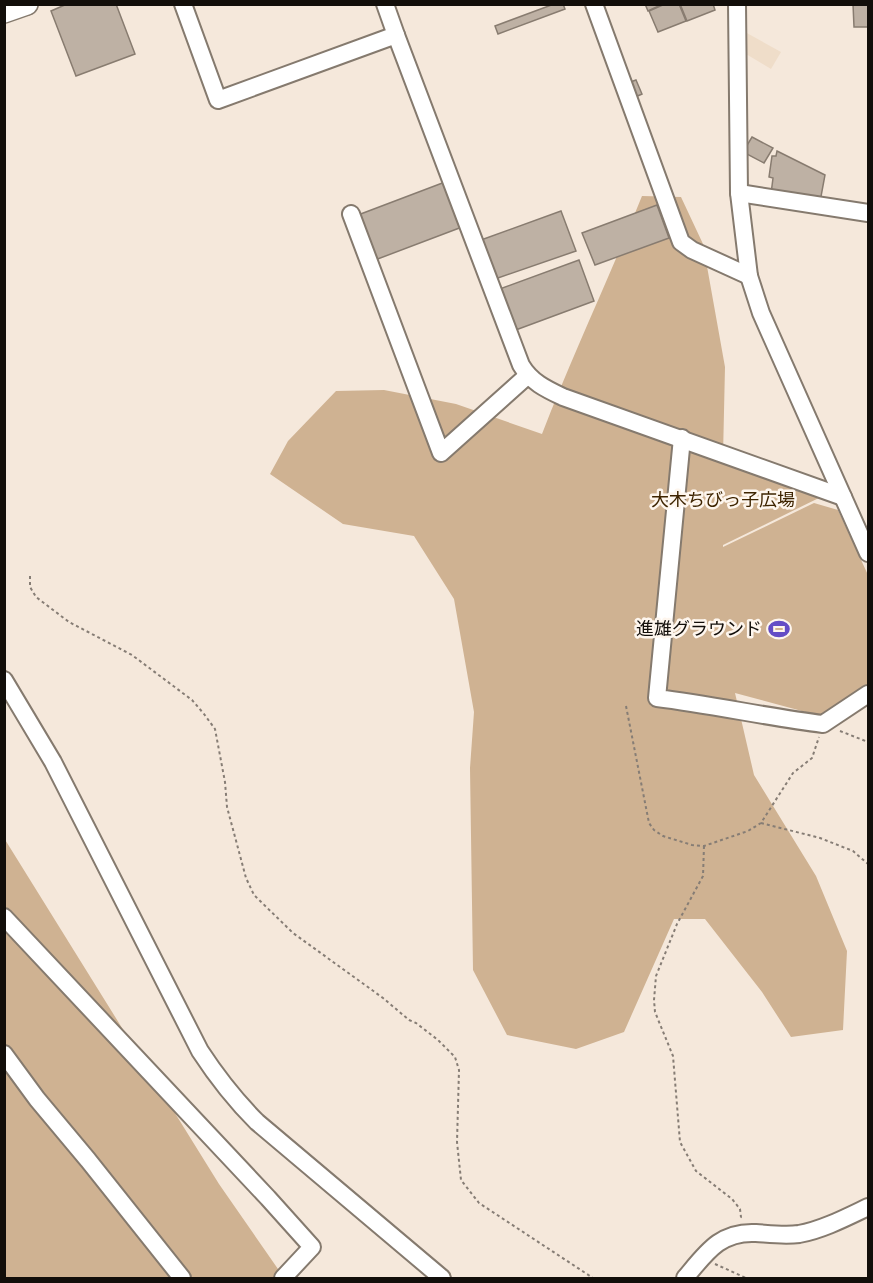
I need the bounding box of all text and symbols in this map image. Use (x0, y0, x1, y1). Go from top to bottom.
park label: 大木ちびっ子広場 (651, 488, 795, 510)
place label: 進雄グラウンド (636, 617, 762, 639)
sports icon: 進雄グラウンド (767, 617, 791, 641)

